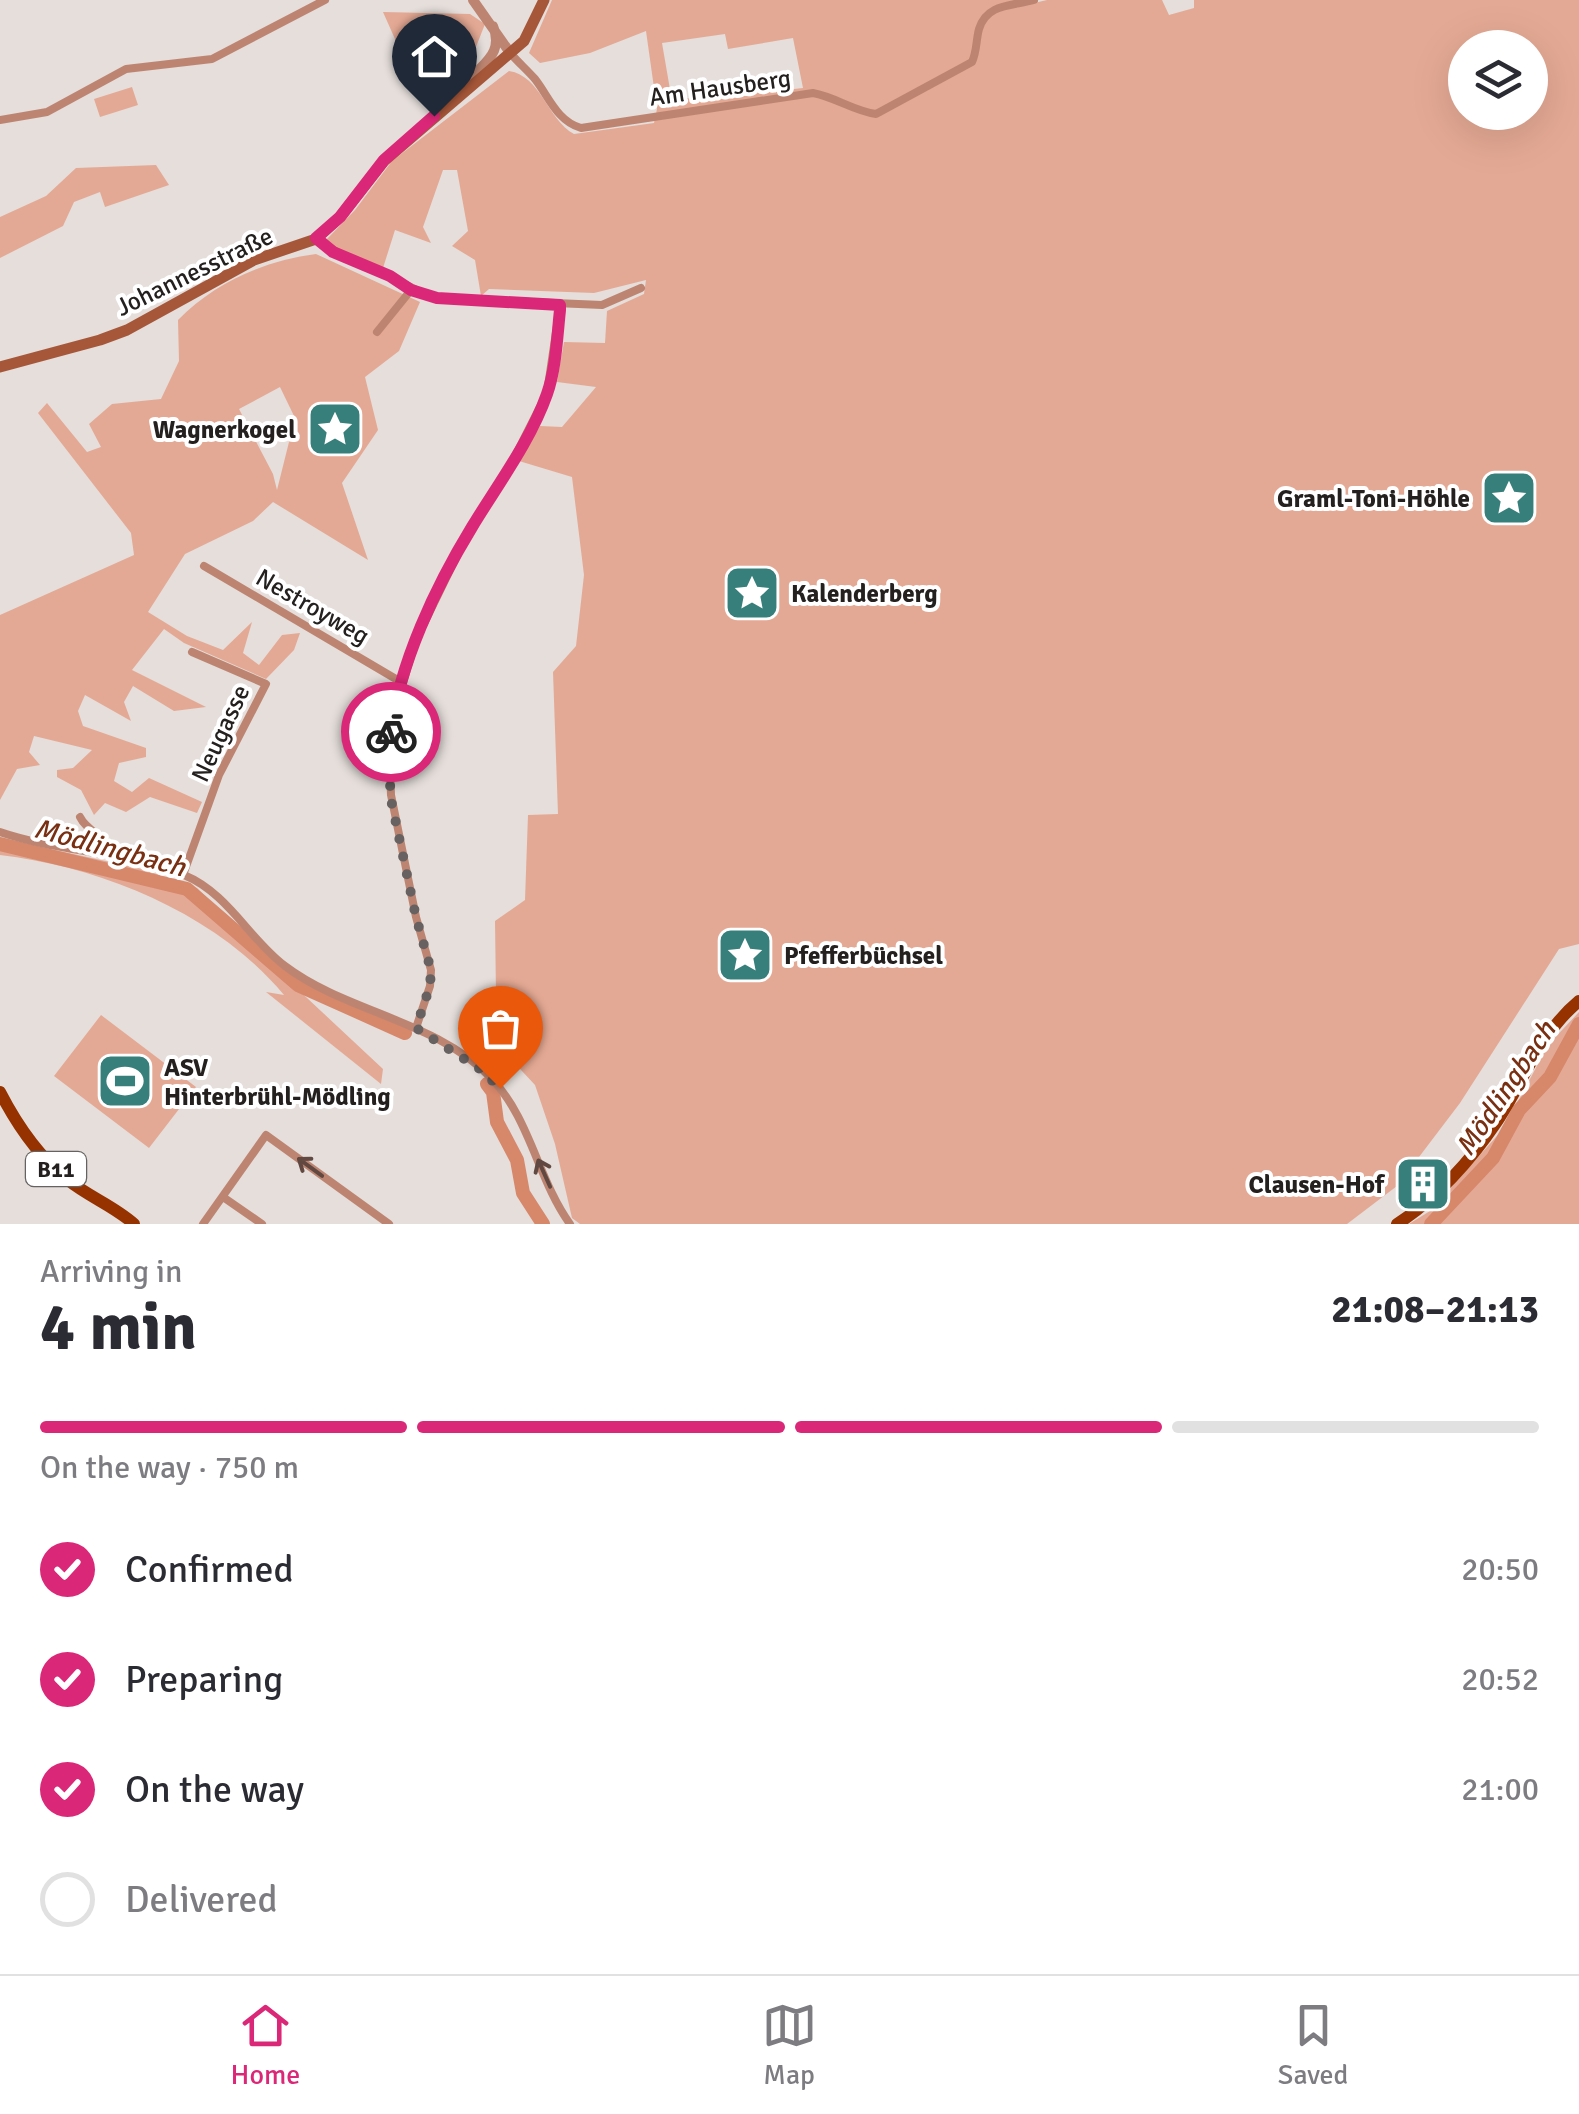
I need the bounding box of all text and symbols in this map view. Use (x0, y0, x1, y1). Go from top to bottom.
pin (392, 14, 477, 117)
icon: home (407, 29, 462, 84)
map controls (1448, 30, 1548, 130)
button: layers (1448, 30, 1548, 130)
street label: Am Hausberg (647, 62, 793, 113)
street label: Johannesstraße (111, 220, 278, 323)
place icon: Wagnerkogel (305, 399, 365, 459)
place label: Wagnerkogel (153, 414, 296, 445)
place icon: Graml-Toni-Höhle (1479, 468, 1539, 528)
place label: Graml-Toni-Höhle (1277, 483, 1470, 514)
street label: Nestroyweg (251, 562, 375, 651)
place icon: Kalenderberg (722, 563, 782, 623)
place label: Kalenderberg (791, 578, 938, 609)
street label: Neugasse (185, 680, 256, 787)
courier (341, 682, 441, 782)
icon: bike (364, 705, 419, 760)
water label: Mödlingbach (30, 811, 190, 885)
place icon: Pfefferbüchsel (715, 925, 775, 985)
place label: Pfefferbüchsel (784, 940, 943, 971)
pin (458, 986, 543, 1089)
icon: bag (473, 1001, 528, 1056)
water label: Mödlingbach (1448, 1014, 1564, 1162)
sports icon: ASV Hinterbrühl-Mödling (95, 1051, 155, 1111)
place label: ASV Hinterbrühl-Mödling (164, 1052, 391, 1112)
road number: B11 (26, 1152, 86, 1186)
building icon: Clausen-Hof (1393, 1154, 1453, 1214)
one-way arrow (297, 1156, 324, 1177)
one-way arrow (534, 1158, 552, 1189)
place label: Clausen-Hof (1249, 1169, 1386, 1200)
text: Arriving in (40, 1252, 182, 1291)
text: 21:08–21:13 (1331, 1286, 1539, 1333)
text: 4 min (40, 1288, 197, 1368)
text: On the way · 750 m (40, 1448, 299, 1487)
icon: check (40, 1542, 95, 1597)
text: Confirmed (125, 1546, 294, 1593)
text: 20:50 (1461, 1550, 1539, 1589)
icon: check (40, 1652, 95, 1707)
text: Preparing (125, 1656, 283, 1703)
text: 20:52 (1461, 1660, 1539, 1699)
icon: check (40, 1762, 95, 1817)
text: On the way (125, 1766, 304, 1813)
text: 21:00 (1461, 1770, 1539, 1809)
text: Delivered (125, 1876, 278, 1923)
tab: Home (231, 1998, 300, 2092)
tab: Map (762, 1998, 817, 2092)
tab: Saved (1278, 1998, 1348, 2092)

